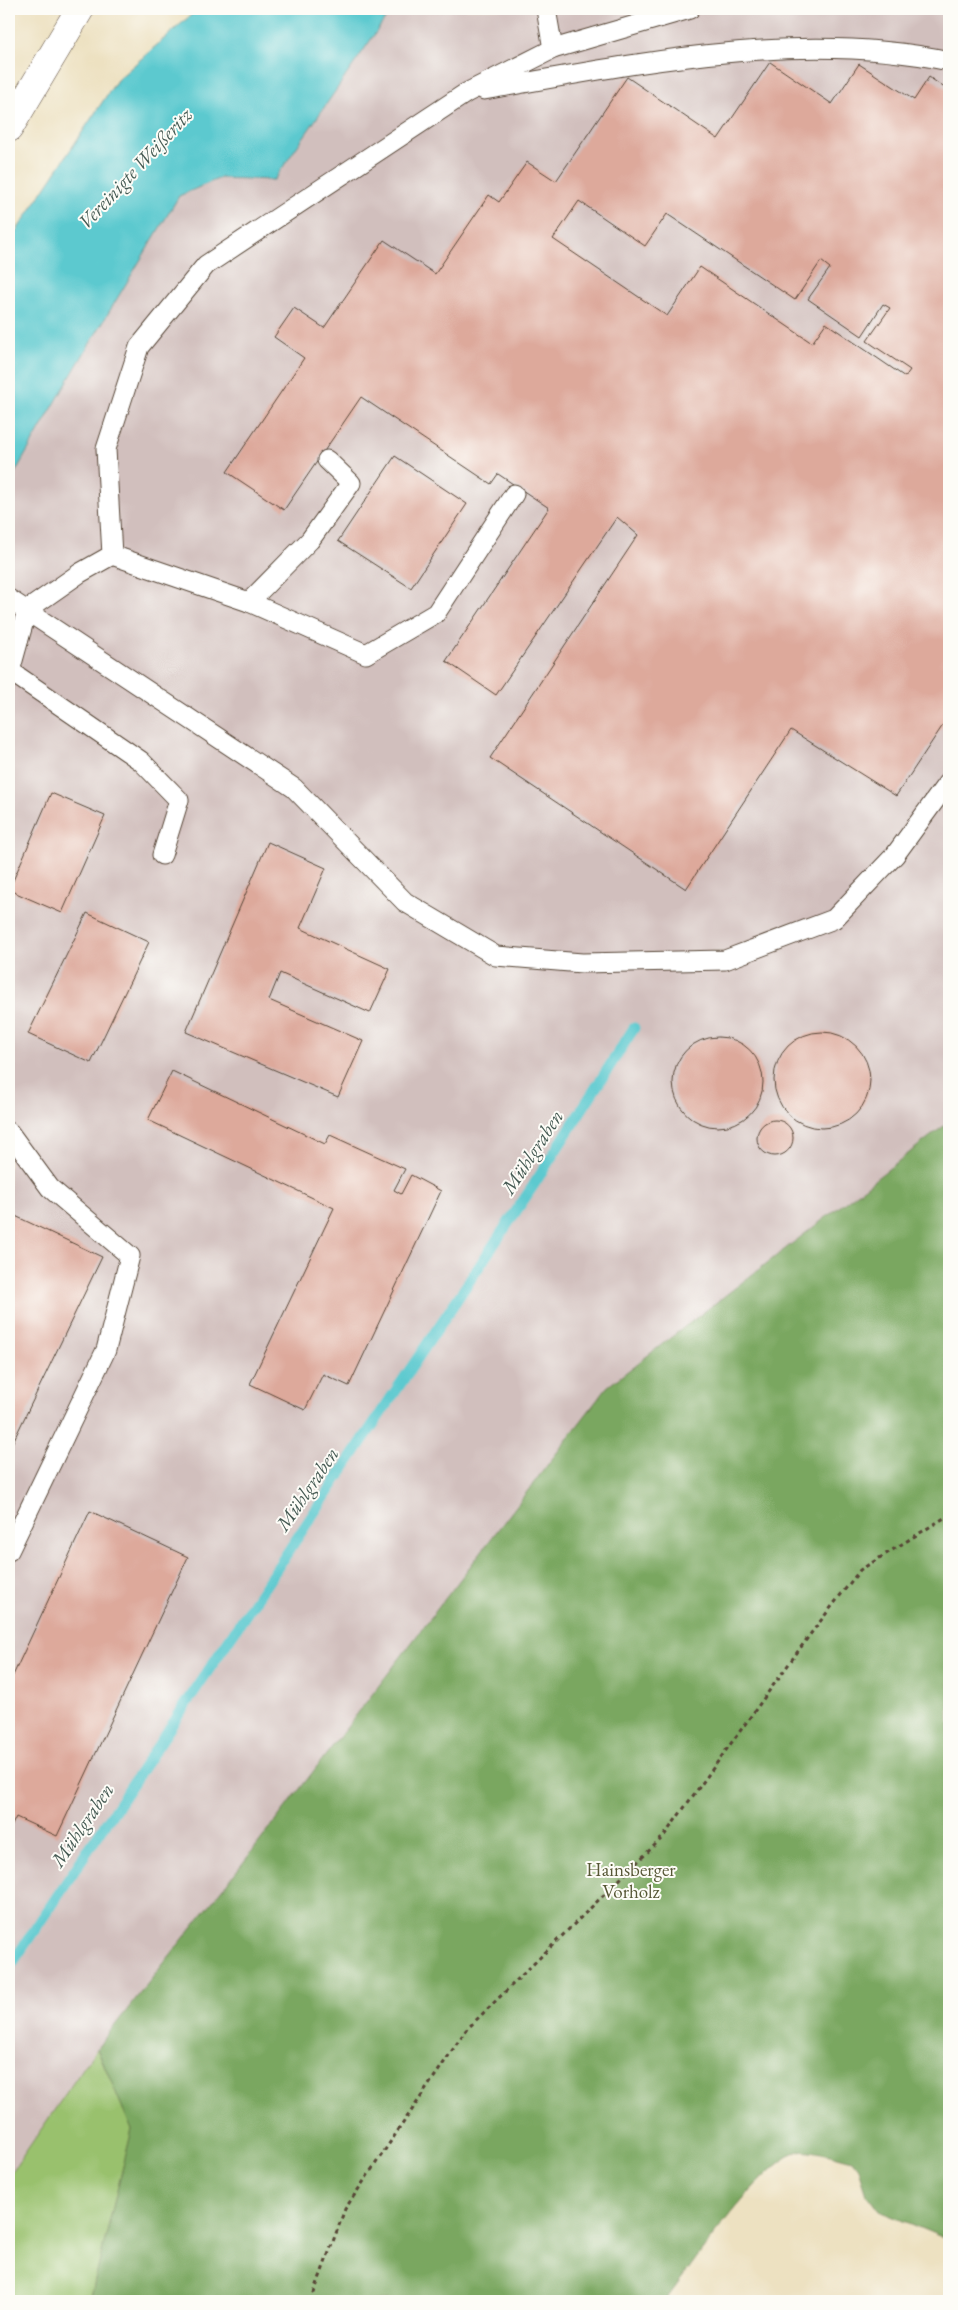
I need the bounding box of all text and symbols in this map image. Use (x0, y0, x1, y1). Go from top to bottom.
water label: Vereinigte Weißeritz (72, 101, 198, 234)
water label: Mühlgraben (495, 1105, 569, 1200)
water label: Mühlgraben (269, 1442, 344, 1537)
water label: Mühlgraben (44, 1778, 119, 1873)
park label: Hainsberger Vorholz (586, 1857, 676, 1904)

